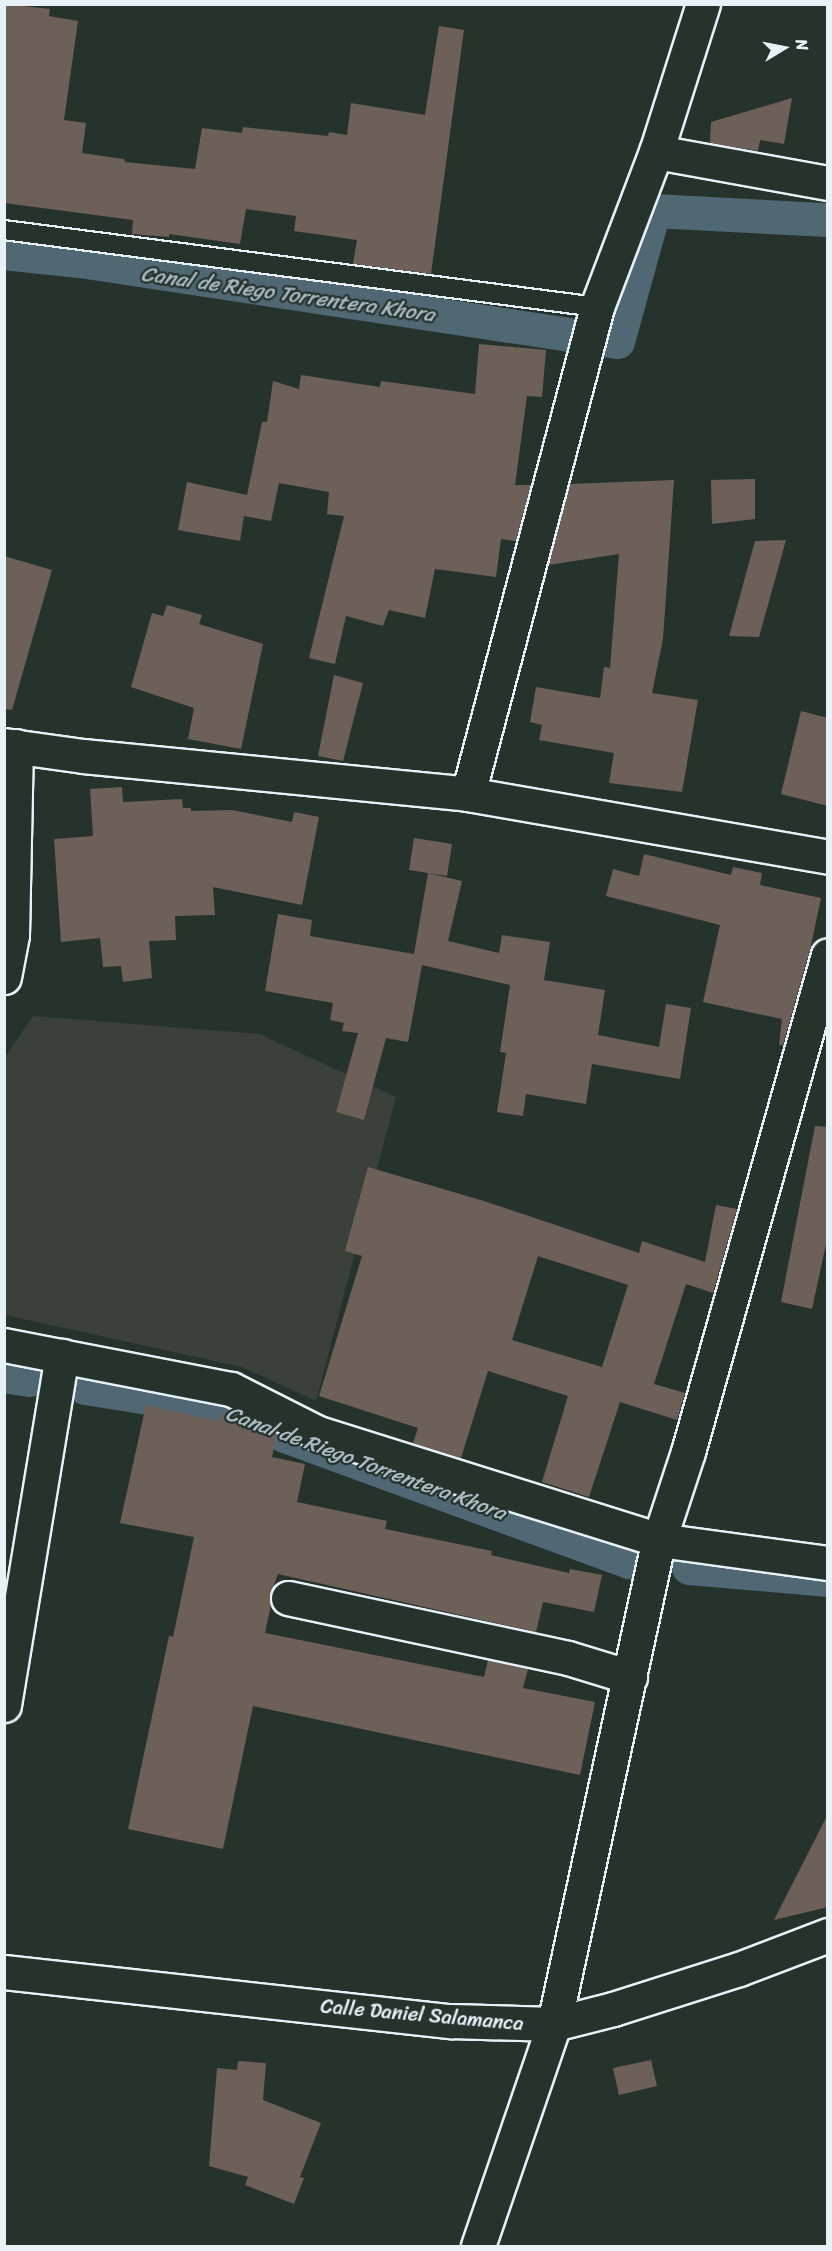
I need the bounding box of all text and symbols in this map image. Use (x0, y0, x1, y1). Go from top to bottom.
north arrow (754, 18, 814, 78)
text: N (787, 37, 817, 53)
water label: Canal de Riego Torrentera Khora (139, 261, 437, 327)
water label: Canal de Riego Torrentera Khora (222, 1400, 510, 1526)
street label: Calle Daniel Salamanca (320, 1994, 524, 2036)

